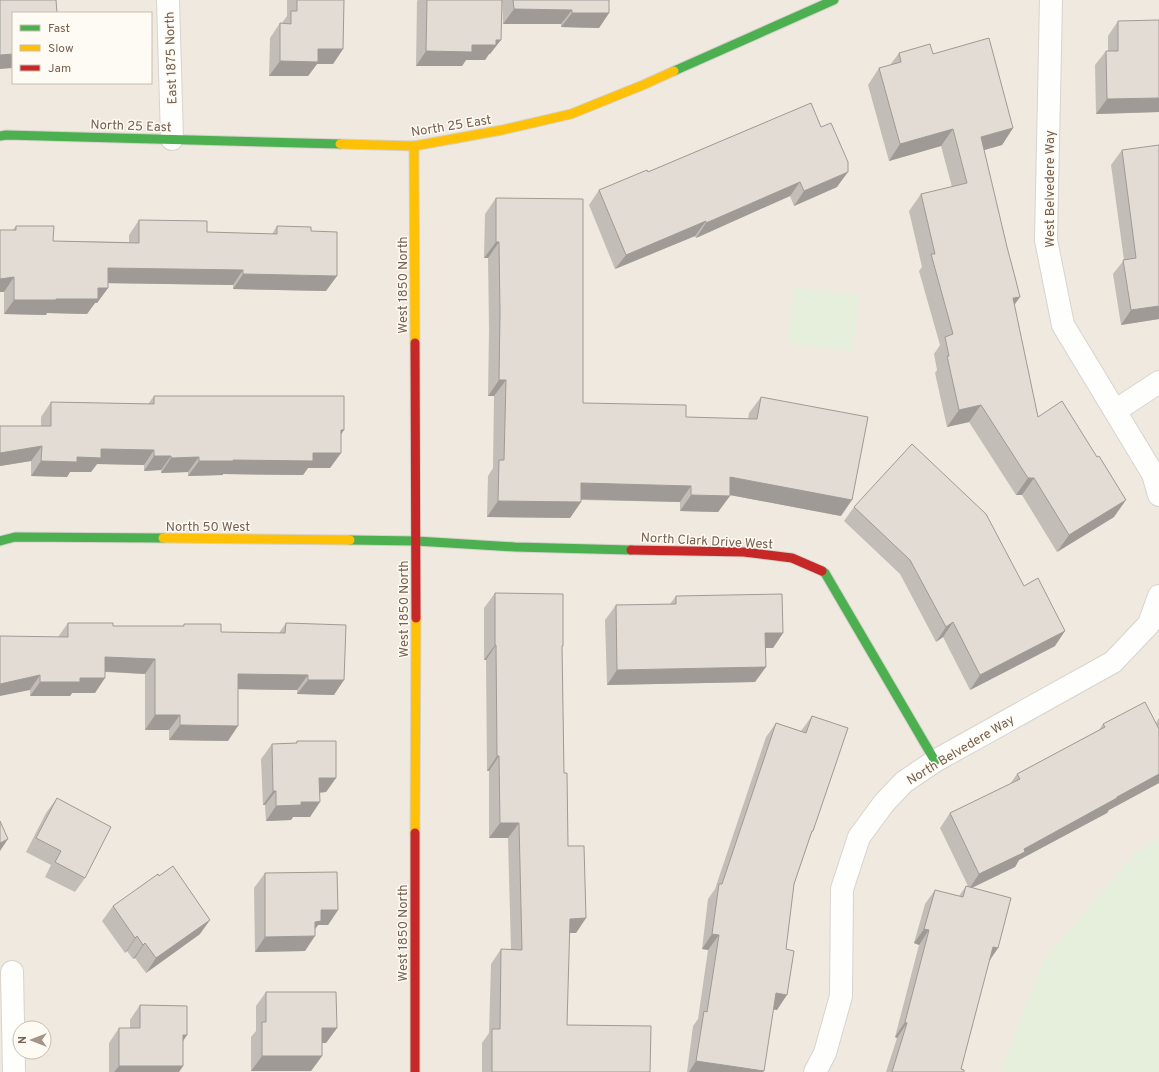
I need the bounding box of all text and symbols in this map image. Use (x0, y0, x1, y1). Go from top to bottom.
street label: East 1875 North (162, 11, 182, 105)
legend (12, 12, 152, 84)
text: Fast (48, 21, 70, 37)
text: Slow (48, 41, 74, 57)
text: Jam (48, 61, 71, 77)
street label: North 25 East (410, 113, 493, 141)
street label: North 25 East (90, 118, 172, 136)
street label: West Belvedere Way (1043, 130, 1059, 248)
street label: West 1850 North (396, 236, 412, 334)
street label: North 50 West (166, 520, 250, 536)
street label: North Clark Drive West (640, 531, 774, 553)
street label: West 1850 North (397, 560, 413, 658)
street label: North Belvedere Way (904, 712, 1018, 789)
street label: West 1850 North (396, 884, 412, 982)
north arrow (12, 1020, 52, 1060)
text: N (16, 1036, 30, 1044)

